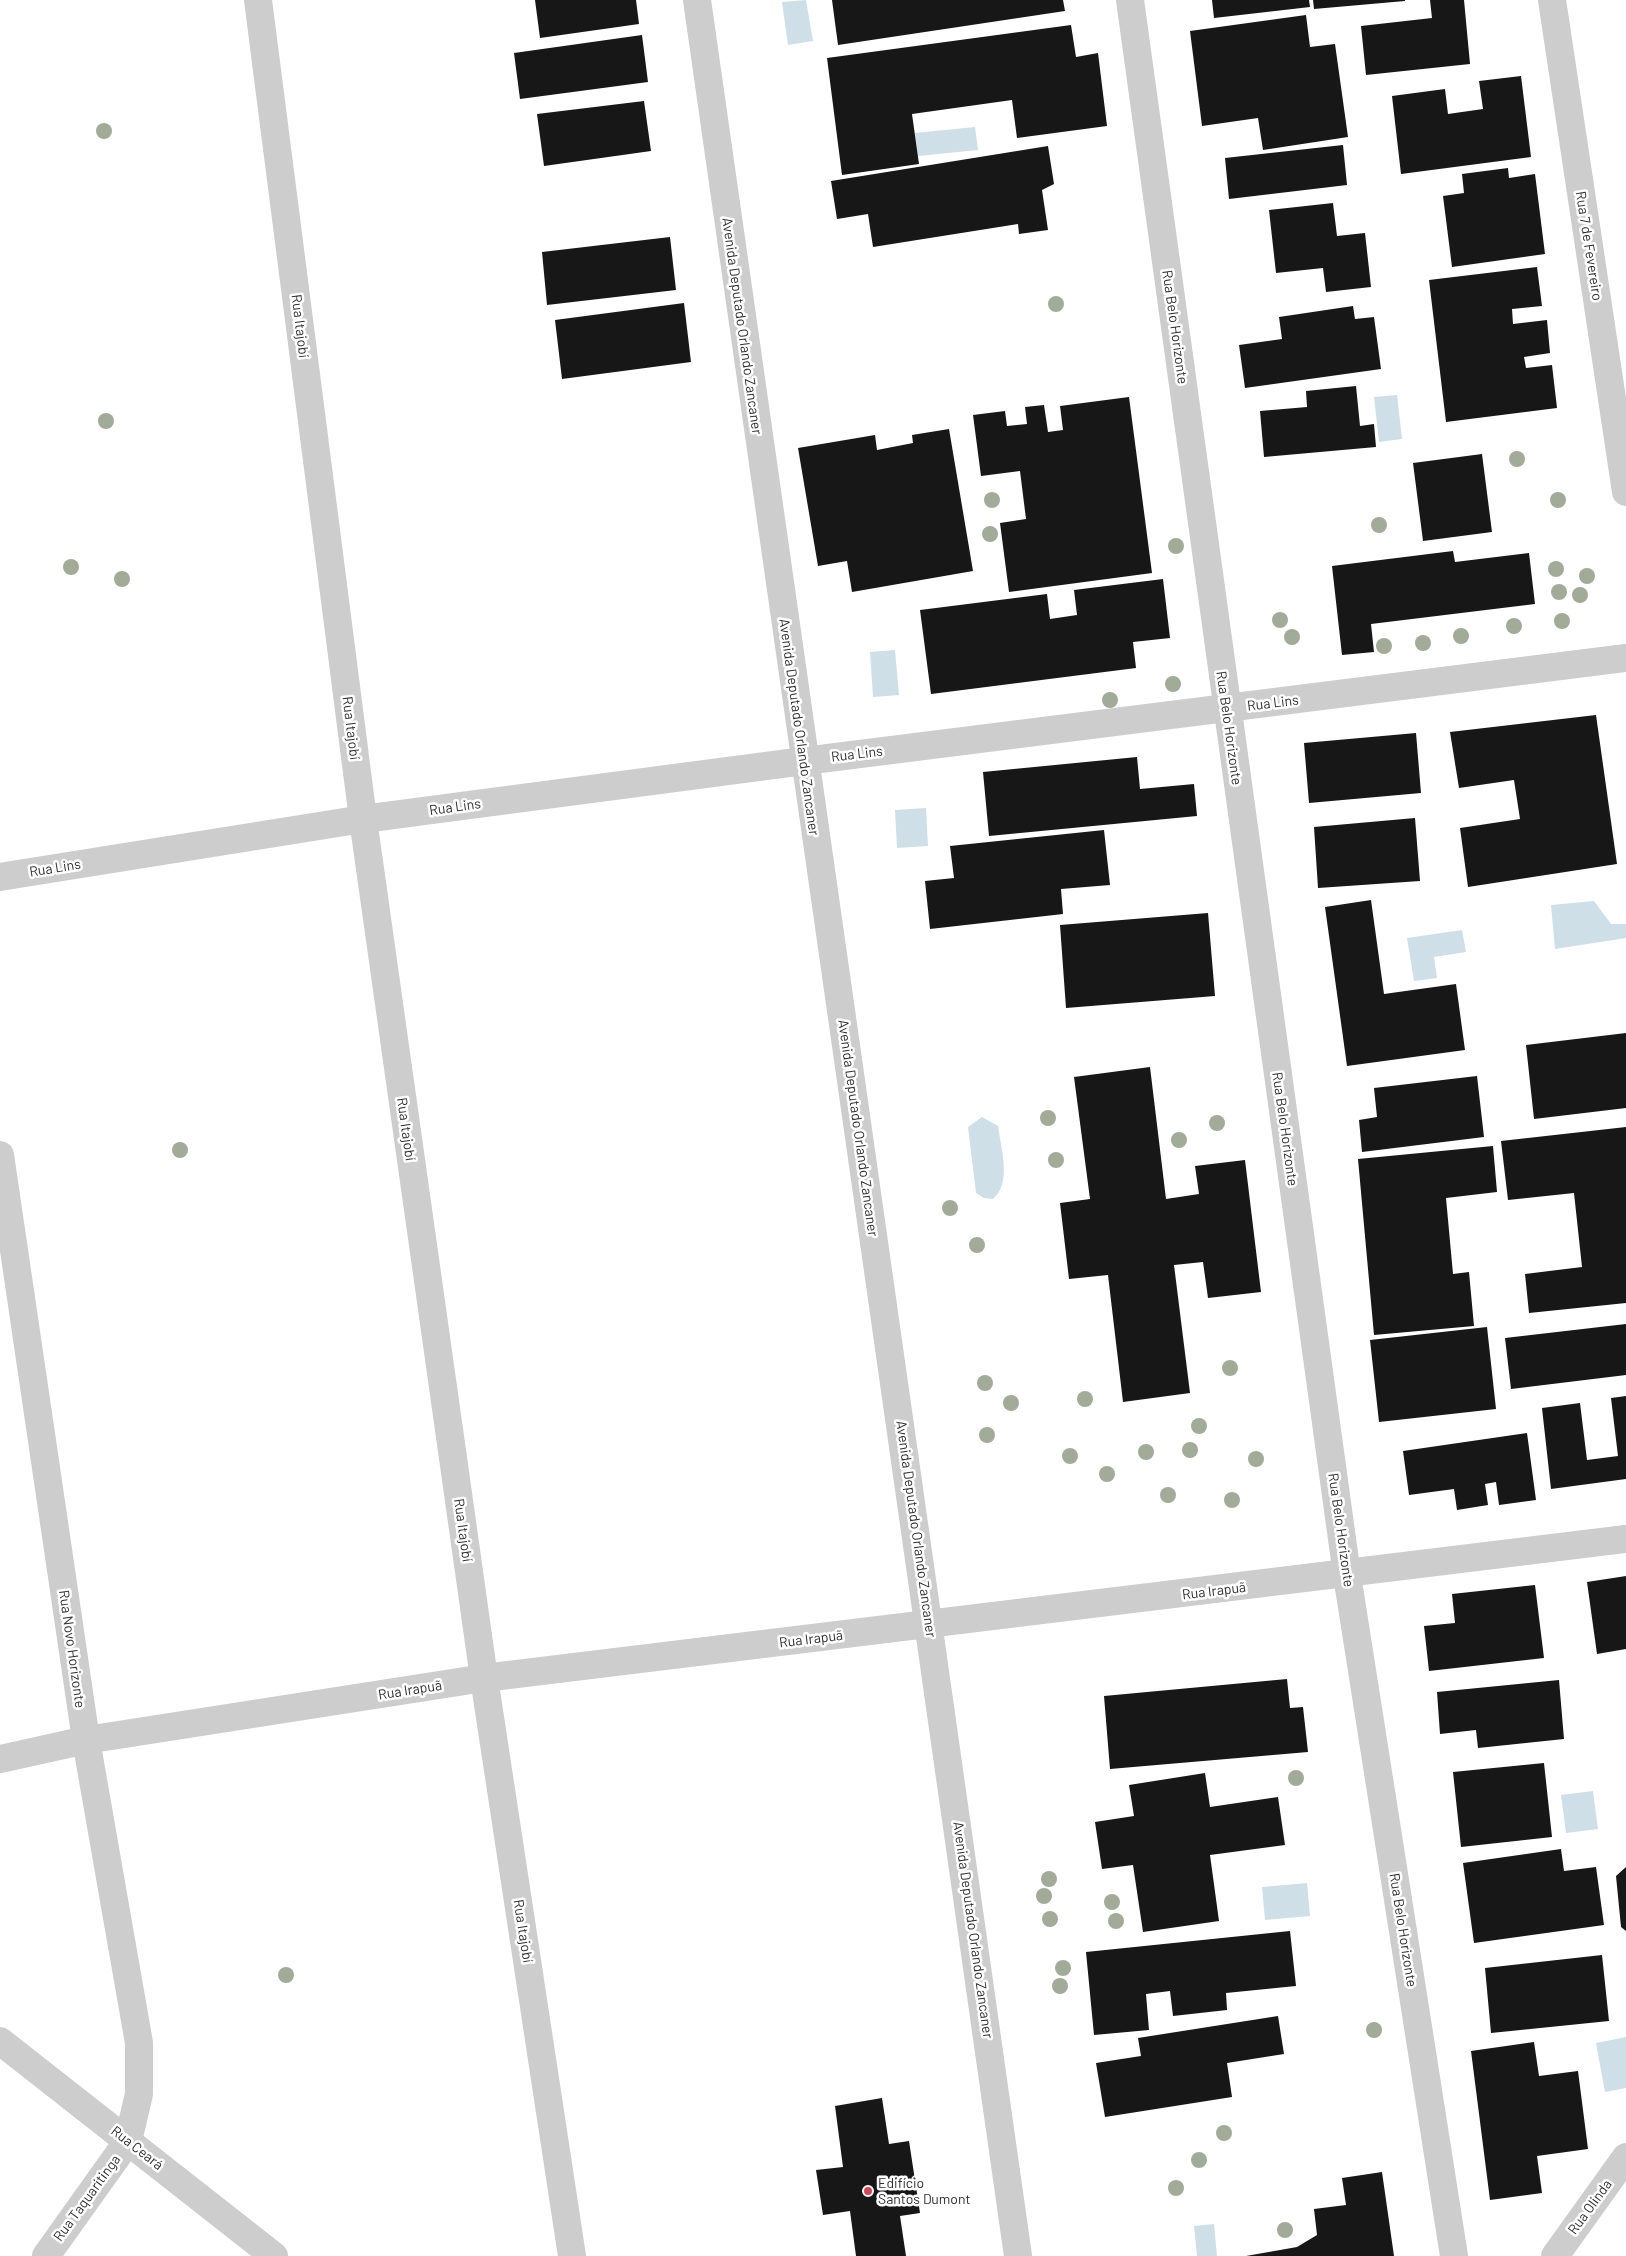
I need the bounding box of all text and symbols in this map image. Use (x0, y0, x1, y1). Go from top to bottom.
street label: Rua 7 de Fevereiro (1572, 190, 1606, 302)
street label: Avenida Deputado Orlando Zancaner (718, 216, 766, 436)
street label: Rua Belo Horizonte (1159, 269, 1191, 385)
street label: Rua Itajobí (288, 293, 312, 359)
street label: Avenida Deputado Orlando Zancaner (775, 617, 823, 837)
street label: Rua Belo Horizonte (1213, 670, 1245, 786)
street label: Rua Lins (1246, 692, 1300, 714)
street label: Rua Itajobí (339, 695, 363, 761)
street label: Rua Lins (830, 743, 884, 765)
street label: Rua Lins (428, 795, 482, 819)
street label: Rua Lins (28, 856, 82, 880)
street label: Avenida Deputado Orlando Zancaner (834, 1018, 882, 1238)
street label: Rua Belo Horizonte (1269, 1071, 1301, 1187)
street label: Rua Itajobí (393, 1096, 419, 1162)
street label: Avenida Deputado Orlando Zancaner (892, 1419, 940, 1639)
street label: Rua Belo Horizonte (1325, 1472, 1357, 1588)
street label: Rua Itajobí (450, 1497, 476, 1563)
street label: Rua Irapuã (1181, 1579, 1247, 1603)
street label: Rua Novo Horizonte (55, 1589, 89, 1709)
street label: Rua Irapuã (778, 1627, 844, 1651)
street label: Rua Irapuã (377, 1677, 443, 1703)
street label: Avenida Deputado Orlando Zancaner (949, 1820, 997, 2040)
street label: Rua Belo Horizonte (1386, 1872, 1420, 1988)
street label: Rua Itajobí (510, 1898, 536, 1964)
street label: Rua Ceará (108, 2123, 166, 2173)
street label: Rua Taquaritinga (50, 2151, 124, 2245)
place label: Edifício Santos Dumont (878, 2175, 971, 2208)
street label: Rua Olinda (1564, 2176, 1616, 2238)
marker: Edifício Santos Dumont (862, 2185, 874, 2197)

